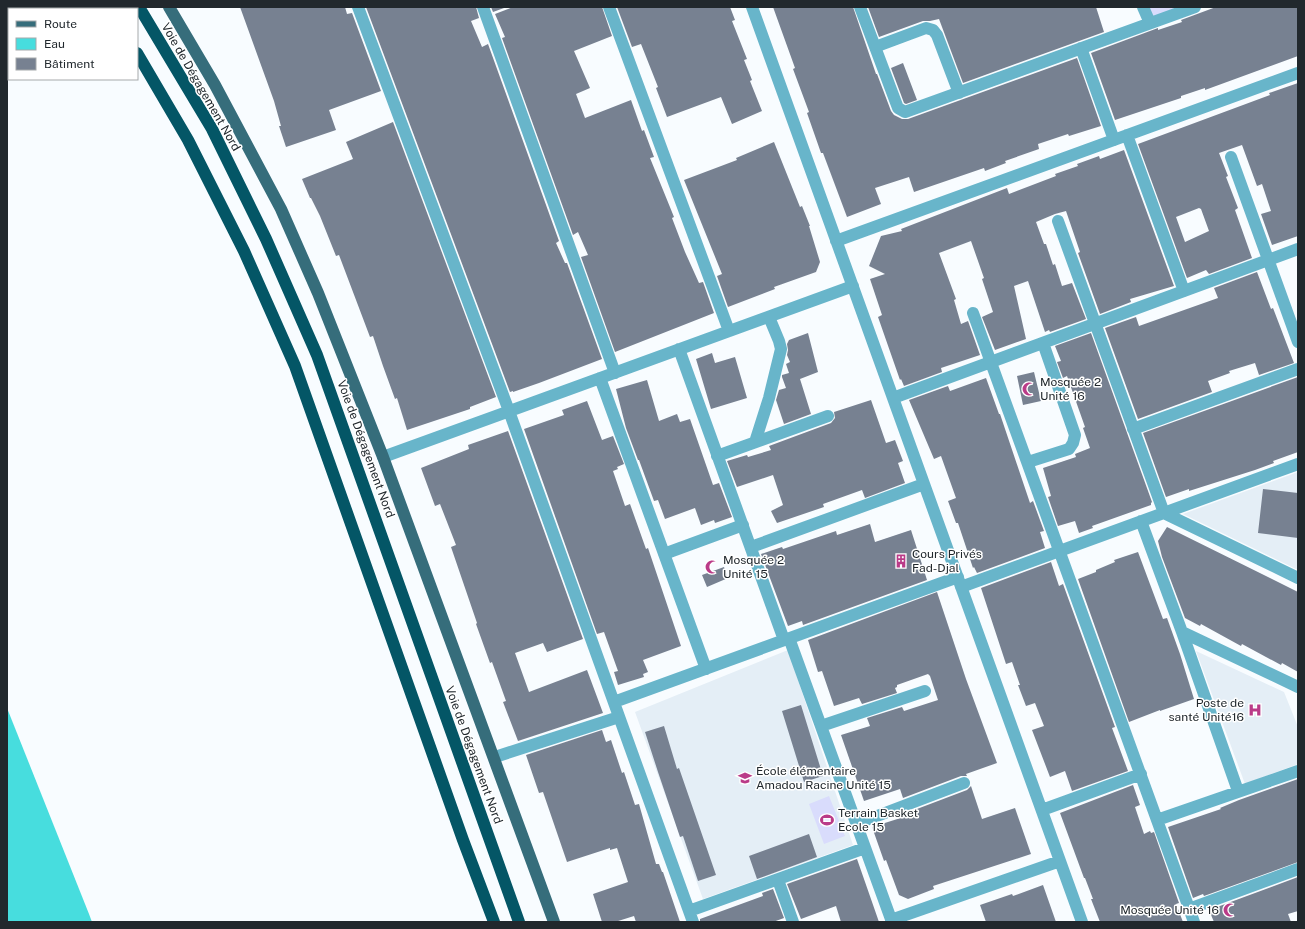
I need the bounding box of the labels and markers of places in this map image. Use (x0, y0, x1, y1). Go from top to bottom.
place label: Mosquée 2 Unité 16 (1040, 375, 1101, 403)
mosque icon: Mosquée 2 Unité 16 (1021, 381, 1037, 397)
place label: Cours Privés Fad-Djal (912, 547, 982, 575)
place label: Mosquée 2 Unité 15 (723, 553, 784, 581)
building icon: Cours Privés Fad-Djal (893, 553, 909, 569)
mosque icon: Mosquée 2 Unité 15 (704, 559, 720, 575)
place label: Poste de santé Unité16 (1169, 696, 1244, 724)
hospital icon: Poste de santé Unité16 (1247, 702, 1263, 718)
place label: École élémentaire Amadou Racine Unité 15 (756, 764, 891, 792)
school or university icon: École élémentaire Amadou Racine Unité 15 (737, 770, 753, 786)
place label: Terrain Basket Ecole 15 (838, 806, 918, 834)
sports icon: Terrain Basket Ecole 15 (819, 812, 835, 828)
mosque icon: Mosquée Unité 16 (1222, 902, 1238, 918)
place label: Mosquée Unité 16 (1120, 903, 1219, 917)

